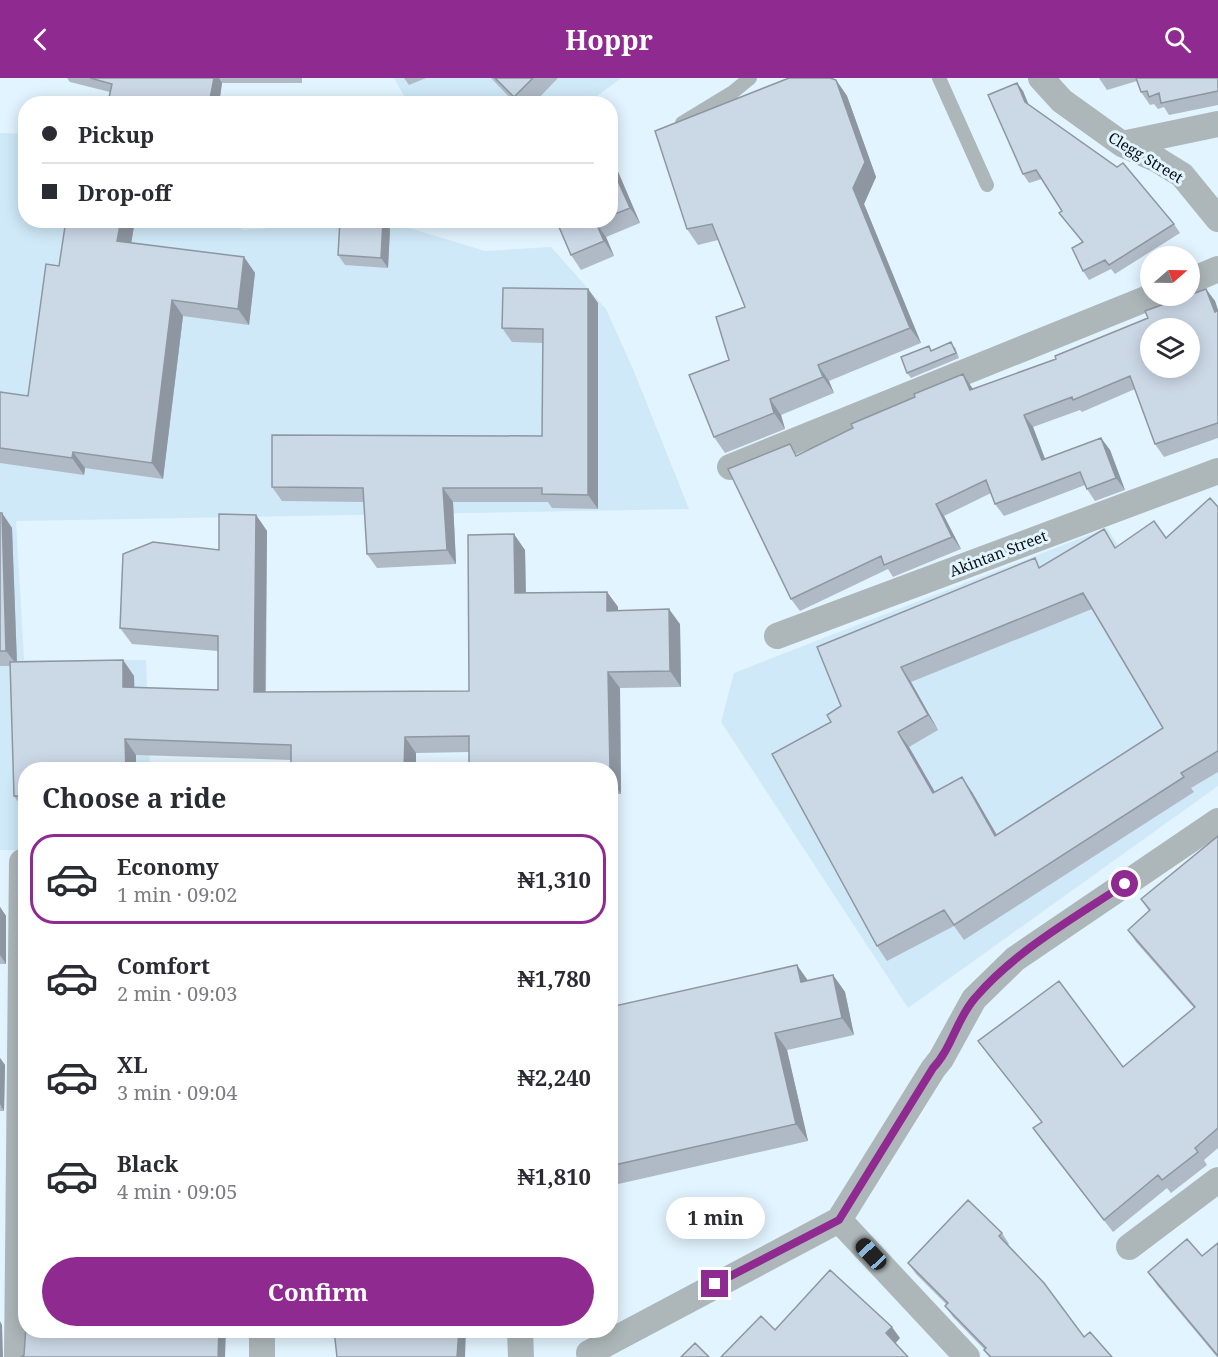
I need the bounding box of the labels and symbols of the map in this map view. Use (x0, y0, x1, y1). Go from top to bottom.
street label: Clegg Street (1105, 127, 1187, 187)
north arrow (1140, 246, 1200, 306)
street label: Akintan Street (946, 525, 1050, 581)
route start (1111, 870, 1138, 897)
callout: 1 min (666, 1197, 764, 1239)
car (852, 1235, 890, 1273)
route end (701, 1270, 728, 1297)

